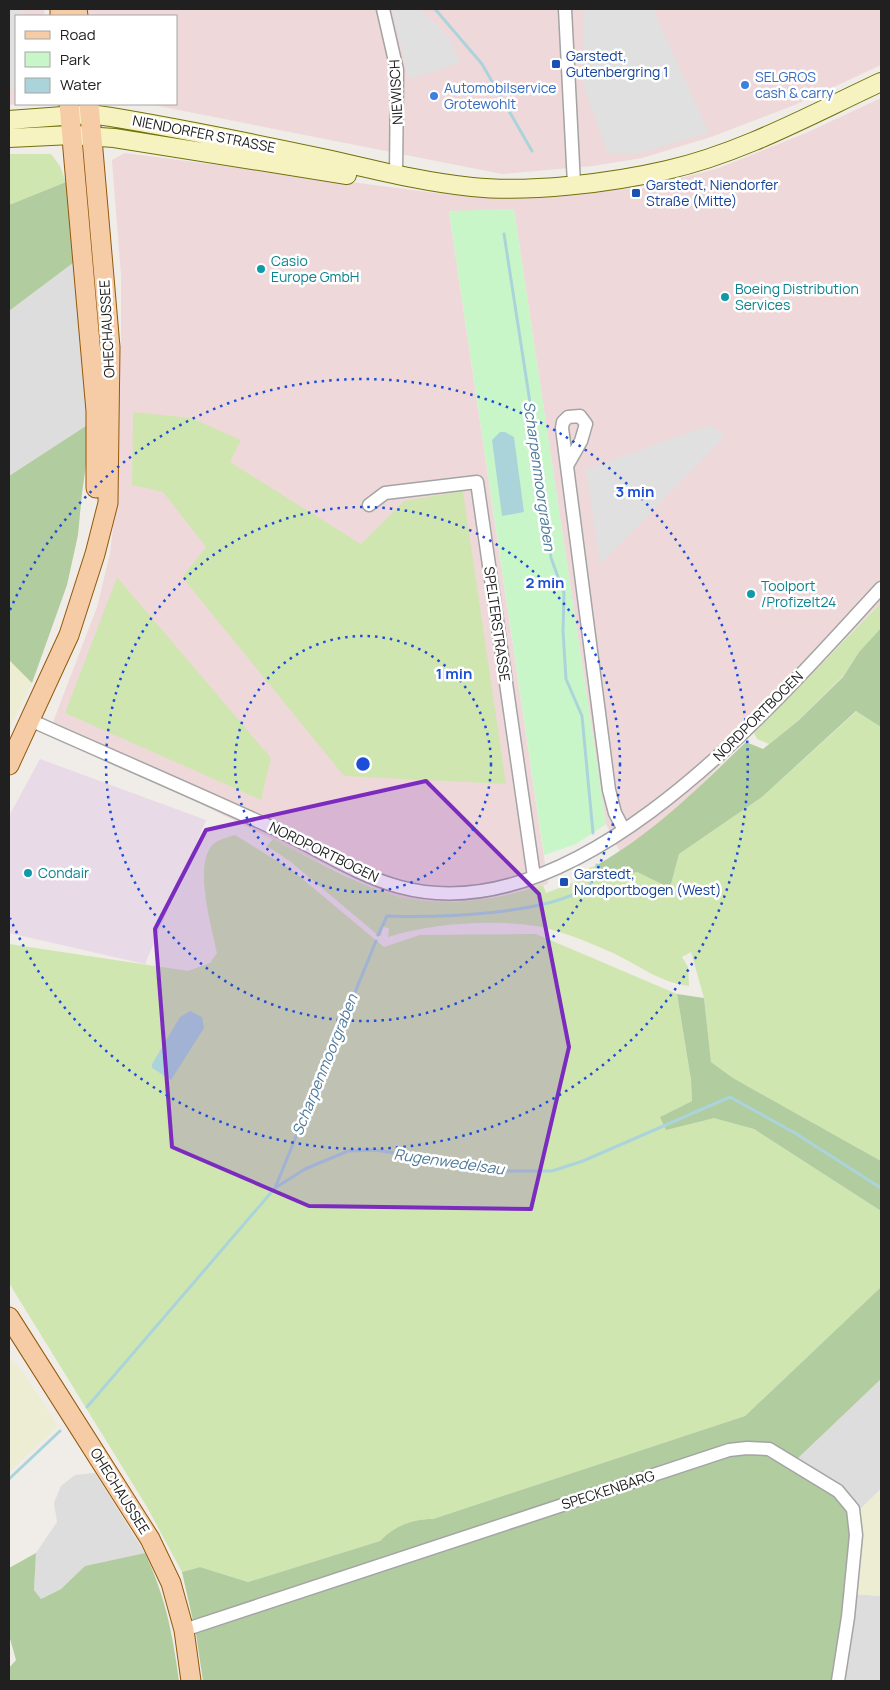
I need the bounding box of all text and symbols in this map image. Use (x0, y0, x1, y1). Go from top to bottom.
legend (15, 15, 178, 105)
text: Road (60, 24, 96, 45)
place label: Garstedt, Gutenbergring 1 (566, 46, 669, 81)
text: Park (60, 49, 90, 70)
marker: Garstedt, Gutenbergring 1 (550, 58, 562, 70)
street label: NIEWISCH (384, 59, 407, 125)
place label: SELGROS cash & carry (755, 67, 834, 102)
text: Water (60, 74, 102, 95)
place label: Automobilservice Grotewohlt (444, 78, 556, 113)
marker: SELGROS cash & carry (739, 79, 751, 91)
marker: Automobilservice Grotewohlt (428, 90, 440, 102)
street label: NIENDORFER STRASSE (131, 110, 277, 157)
place label: Garstedt, Niendorfer Straße (Mitte) (646, 175, 778, 210)
marker: Garstedt, Niendorfer Straße (Mitte) (630, 187, 642, 199)
place label: Casio Europe GmbH (271, 251, 359, 286)
marker: Casio Europe GmbH (255, 263, 267, 275)
street label: OHECHAUSSEE (94, 279, 119, 379)
place label: Boeing Distribution Services (735, 279, 859, 314)
marker: Boeing Distribution Services (719, 291, 731, 303)
water label: Scharpenmoorgraben (519, 400, 561, 553)
text: 3 min (616, 481, 654, 502)
street label: SPELTERSTRASSE (480, 565, 515, 683)
text: 2 min (525, 572, 565, 593)
place label: Toolport /Profizelt24 (761, 576, 836, 611)
marker: Toolport /Profizelt24 (745, 588, 757, 600)
text: 1 min (436, 663, 472, 684)
street label: NORDPORTBOGEN (709, 667, 807, 765)
centre of rings (354, 755, 372, 773)
street label: NORDPORTBOGEN (266, 817, 382, 886)
place label: Condair (38, 863, 89, 882)
place label: Garstedt, Nordportbogen (West) (574, 864, 722, 899)
marker: Condair (22, 867, 34, 879)
marker: Garstedt, Nordportbogen (West) (558, 876, 570, 888)
water label: Scharpenmoorgraben (287, 990, 363, 1139)
water label: Rugenwedelsau (393, 1143, 507, 1180)
street label: OHECHAUSSEE (86, 1444, 155, 1537)
street label: SPECKENBARG (559, 1466, 657, 1514)

